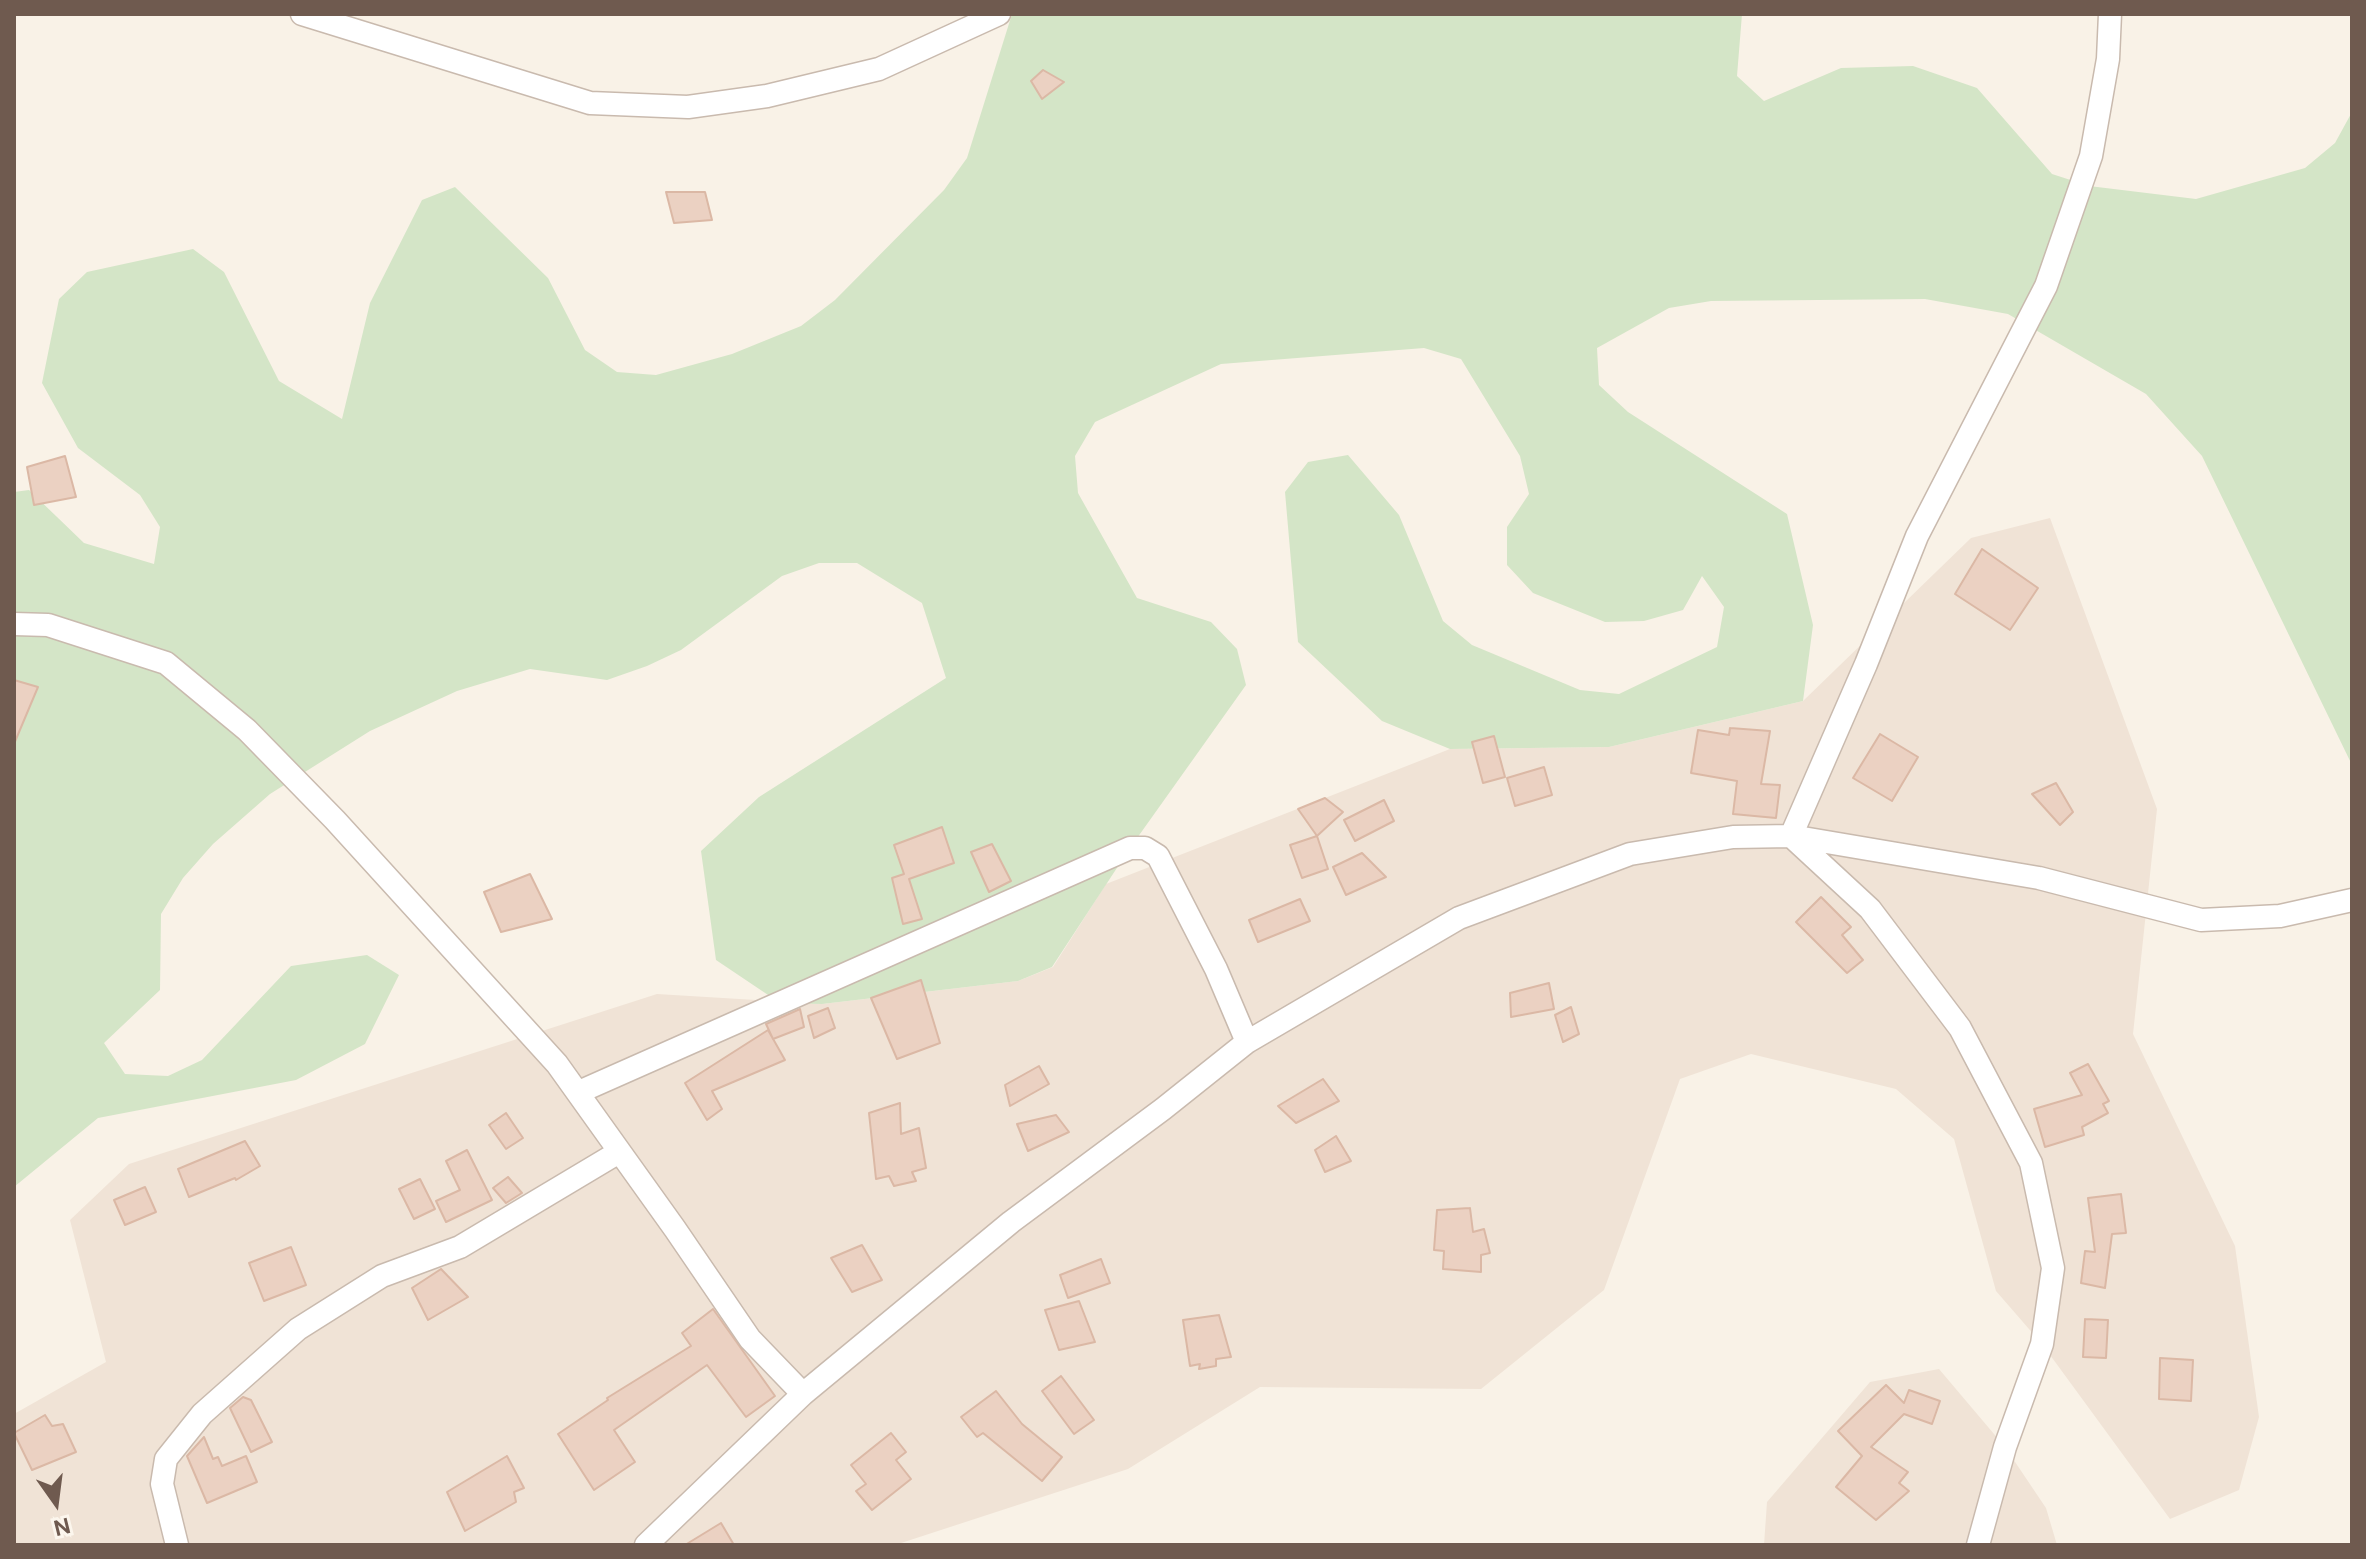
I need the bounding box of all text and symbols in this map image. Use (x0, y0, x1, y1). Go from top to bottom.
north arrow (16, 1463, 96, 1543)
text: N (51, 1511, 73, 1543)

